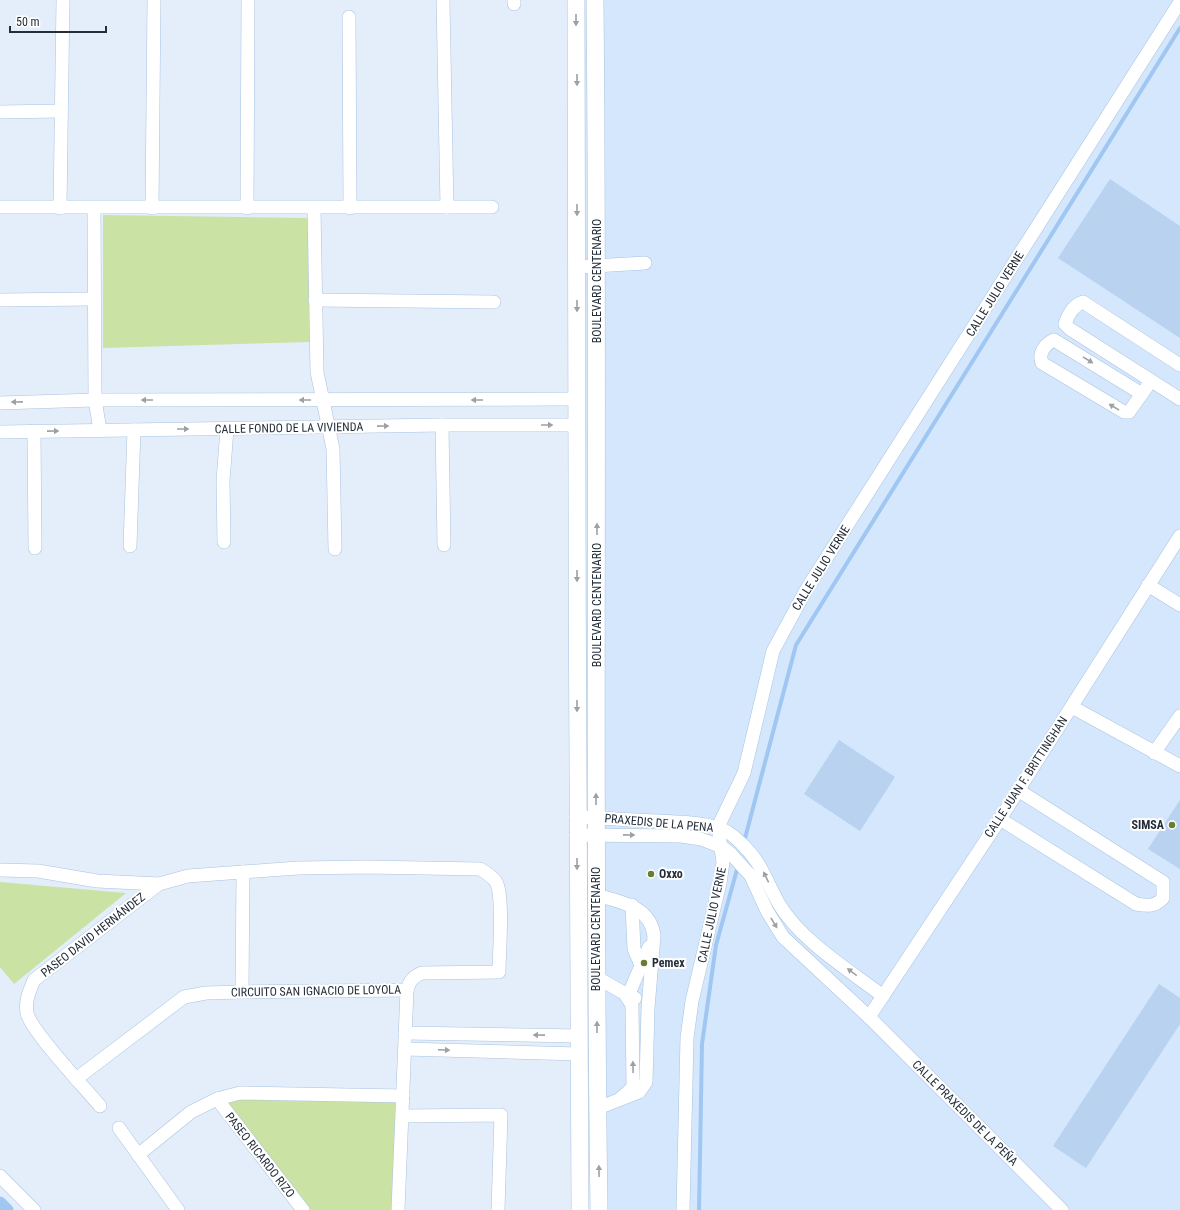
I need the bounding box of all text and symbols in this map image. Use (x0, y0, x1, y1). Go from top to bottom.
scale bar (10, 8, 106, 34)
one-way arrow (573, 14, 579, 27)
text: 50 m (16, 15, 40, 29)
one-way arrow (574, 74, 580, 87)
one-way arrow (574, 204, 580, 217)
street label: BOULEVARD CENTENARIO (590, 219, 604, 343)
street label: CALLE JULIO VERNE (963, 249, 1027, 339)
one-way arrow (574, 300, 580, 313)
one-way arrow (1083, 356, 1093, 364)
one-way arrow (140, 397, 153, 403)
one-way arrow (298, 397, 311, 403)
one-way arrow (470, 397, 483, 403)
one-way arrow (10, 399, 23, 405)
one-way arrow (1108, 403, 1120, 410)
street label: CALLE FONDO DE LA VIVIENDA (215, 420, 364, 436)
one-way arrow (541, 422, 554, 428)
one-way arrow (377, 423, 390, 429)
one-way arrow (177, 426, 190, 432)
one-way arrow (47, 428, 60, 434)
one-way arrow (594, 522, 600, 535)
street label: CALLE JULIO VERNE (789, 523, 853, 613)
street label: BOULEVARD CENTENARIO (590, 543, 604, 667)
one-way arrow (574, 570, 580, 583)
one-way arrow (574, 700, 580, 713)
street label: CALLE JUAN F. BRITTINGHAN (982, 714, 1070, 840)
one-way arrow (593, 792, 599, 805)
street label: PRAXEDIS DE LA PENA (604, 811, 714, 835)
place label: SIMSA (1132, 818, 1165, 832)
marker: SIMSA (1167, 820, 1177, 830)
one-way arrow (623, 832, 636, 838)
one-way arrow (574, 858, 580, 871)
street label: CALLE JULIO VERNE (695, 866, 729, 964)
street label: BOULEVARD CENTENARIO (589, 867, 603, 991)
place label: Oxxo (659, 867, 683, 881)
marker: Oxxo (646, 869, 656, 879)
one-way arrow (763, 871, 769, 883)
street label: PASEO DAVID HERNÁNDEZ (38, 889, 148, 980)
one-way arrow (771, 917, 778, 929)
place label: Pemex (652, 956, 685, 970)
marker: Pemex (639, 958, 649, 968)
one-way arrow (846, 968, 857, 976)
street label: CIRCUITO SAN IGNACIO DE LOYOLA (231, 983, 401, 999)
one-way arrow (593, 1021, 600, 1033)
one-way arrow (532, 1032, 545, 1038)
one-way arrow (438, 1047, 451, 1053)
street label: CALLE PRAXEDIS DE LA PEÑA (909, 1056, 1022, 1169)
one-way arrow (630, 1060, 636, 1073)
street label: PASEO RICARDO RIZO (222, 1110, 298, 1200)
one-way arrow (595, 1165, 602, 1177)

